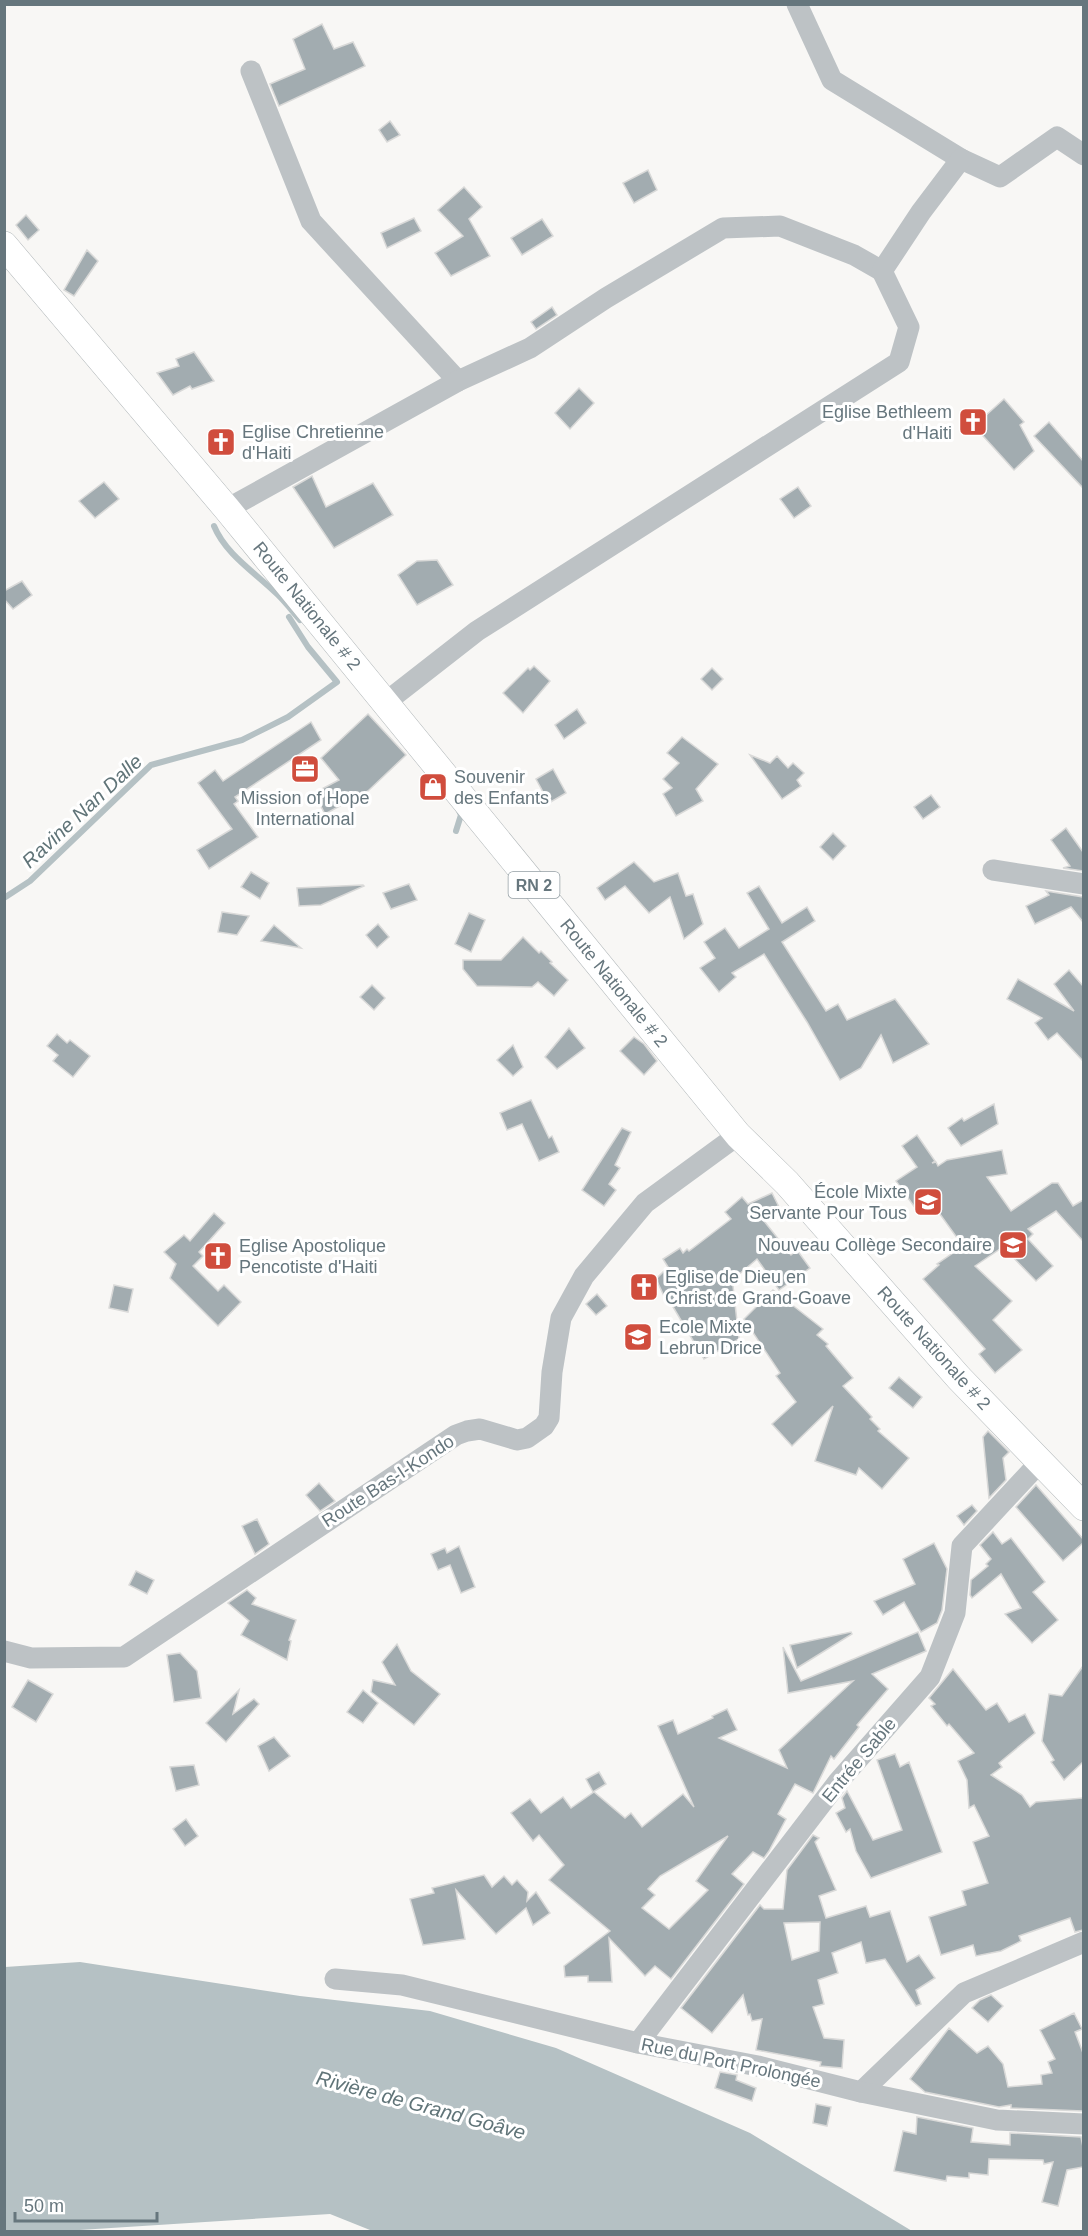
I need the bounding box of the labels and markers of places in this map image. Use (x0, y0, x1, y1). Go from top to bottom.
place label: Eglise Bethleem d'Haiti (822, 402, 952, 443)
church icon: Eglise Bethleem d'Haiti (957, 406, 989, 438)
place label: Eglise Chretienne d'Haiti (242, 422, 384, 463)
church icon: Eglise Chretienne d'Haiti (205, 426, 237, 458)
office icon: Mission of Hope International (289, 753, 321, 785)
place label: Souvenir des Enfants (454, 767, 549, 808)
shop icon: Souvenir des Enfants (417, 771, 449, 803)
place label: Mission of Hope International (240, 788, 370, 829)
place label: École Mixte Servante Pour Tous (749, 1182, 907, 1223)
school or university icon: École Mixte Servante Pour Tous (912, 1186, 944, 1218)
school or university icon: Nouveau Collège Secondaire (997, 1229, 1029, 1261)
place label: Nouveau Collège Secondaire (758, 1235, 992, 1255)
place label: Eglise Apostolique Pencotiste d'Haiti (239, 1236, 386, 1277)
church icon: Eglise Apostolique Pencotiste d'Haiti (202, 1240, 234, 1272)
place label: Eglise de Dieu en Christ de Grand-Goave (665, 1267, 851, 1308)
church icon: Eglise de Dieu en Christ de Grand-Goave (628, 1271, 660, 1303)
place label: Ecole Mixte Lebrun Drice (659, 1317, 762, 1358)
school or university icon: Ecole Mixte Lebrun Drice (622, 1321, 654, 1353)

